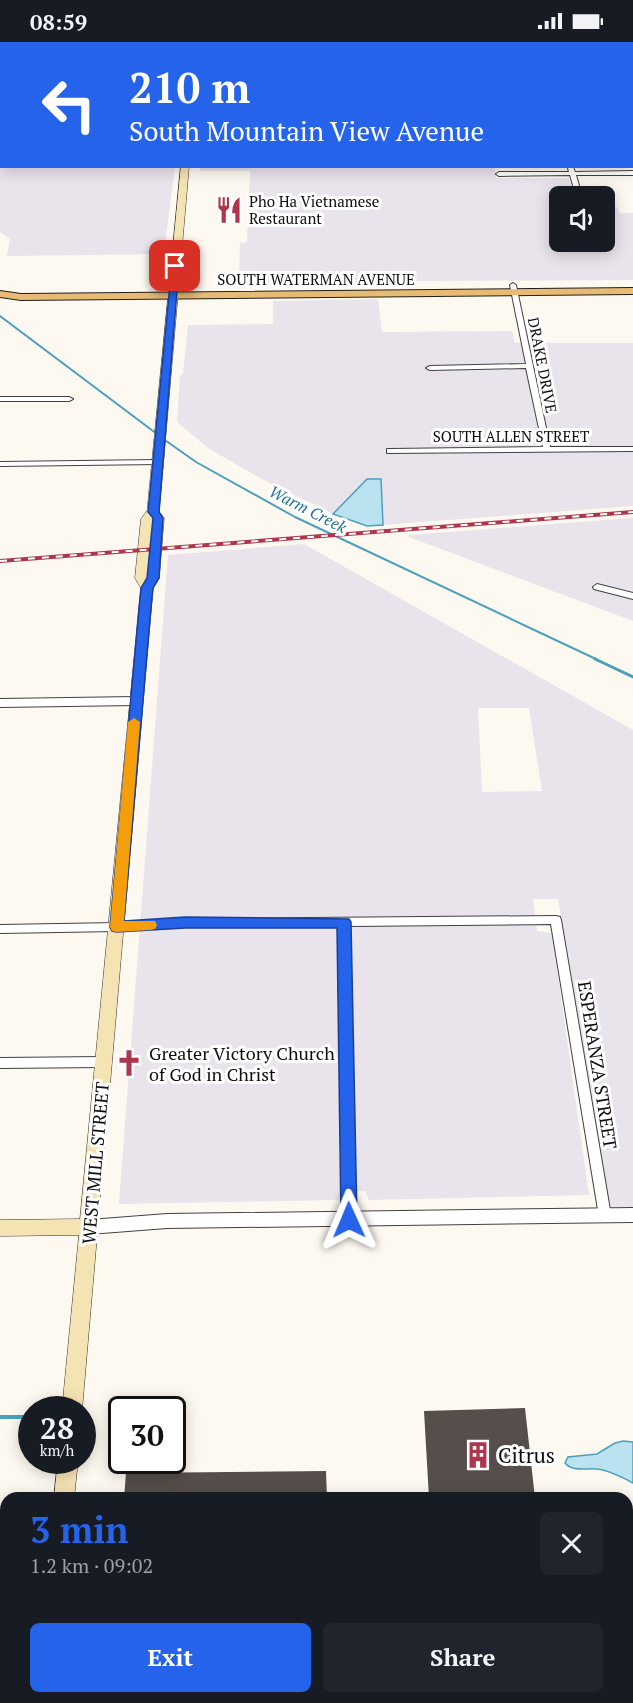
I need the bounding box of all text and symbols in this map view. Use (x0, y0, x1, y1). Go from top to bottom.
text: 08:59 (30, 7, 87, 36)
text: 210 m (129, 59, 250, 115)
icon: left (30, 66, 108, 144)
text: South Mountain View Avenue (129, 113, 484, 149)
map controls (549, 186, 615, 252)
button: sound (549, 186, 615, 252)
place label: Pho Ha Vietnamese Restaurant (249, 191, 379, 228)
restaurant icon: Pho Ha Vietnamese Restaurant (214, 195, 244, 225)
pin (149, 240, 200, 291)
icon: arrive (158, 249, 191, 282)
street label: SOUTH WATERMAN AVENUE (217, 269, 415, 289)
street label: DRAKE DRIVE (524, 316, 562, 414)
street label: SOUTH ALLEN STREET (433, 426, 589, 446)
water label: Warm Creek (266, 480, 351, 538)
street label: ESPERANZA STREET (573, 979, 623, 1151)
place label: Greater Victory Church of God in Christ (149, 1041, 335, 1086)
church icon: Greater Victory Church of God in Christ (114, 1048, 144, 1078)
street label: WEST MILL STREET (76, 1081, 114, 1245)
position arrow (317, 1188, 381, 1252)
speed limit sign: 30 (108, 1396, 186, 1474)
text: 28 (40, 1408, 74, 1448)
text: km/h (40, 1440, 74, 1460)
building icon: Citrus (463, 1440, 493, 1470)
place label: Citrus (498, 1441, 555, 1469)
text: 3 min (30, 1506, 128, 1553)
button: close (540, 1512, 603, 1575)
text: 1.2 km · 09:02 (30, 1552, 153, 1579)
button: Exit (30, 1623, 311, 1692)
button: Share (323, 1623, 603, 1692)

